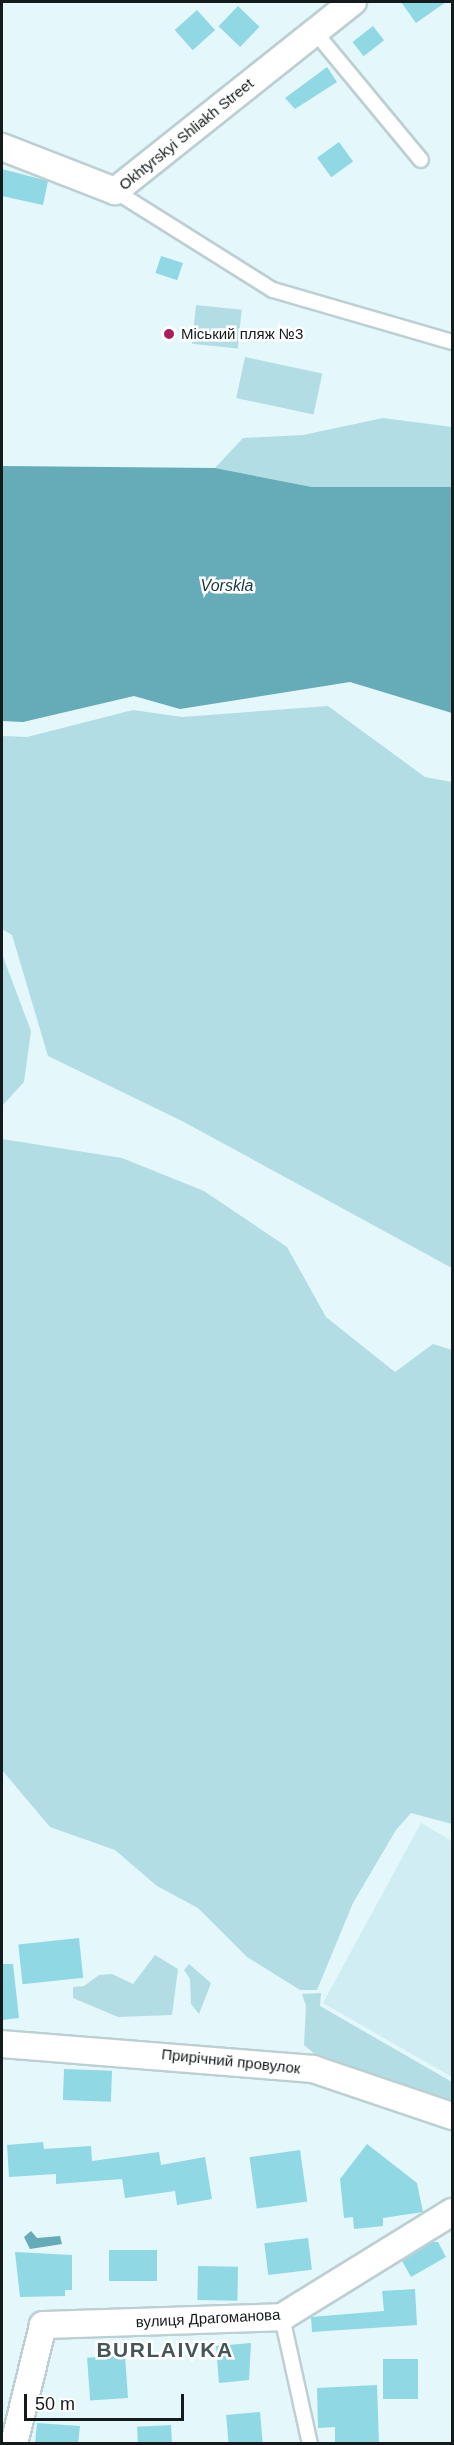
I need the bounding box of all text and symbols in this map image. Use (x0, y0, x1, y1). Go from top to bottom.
street label: Okhtyrskyi Shliakh Street (115, 74, 257, 194)
place label: Міський пляж №3 (181, 325, 303, 343)
marker: Міський пляж №3 (162, 327, 176, 341)
water label: Vorskla (201, 576, 253, 596)
street label: Прирічний провулок (161, 2045, 301, 2077)
street label: вулиця Драгоманова (135, 2305, 281, 2331)
district label: BURLAIVKA (96, 2337, 234, 2363)
scale bar (27, 2382, 188, 2420)
text: 50 m (35, 2394, 75, 2414)

